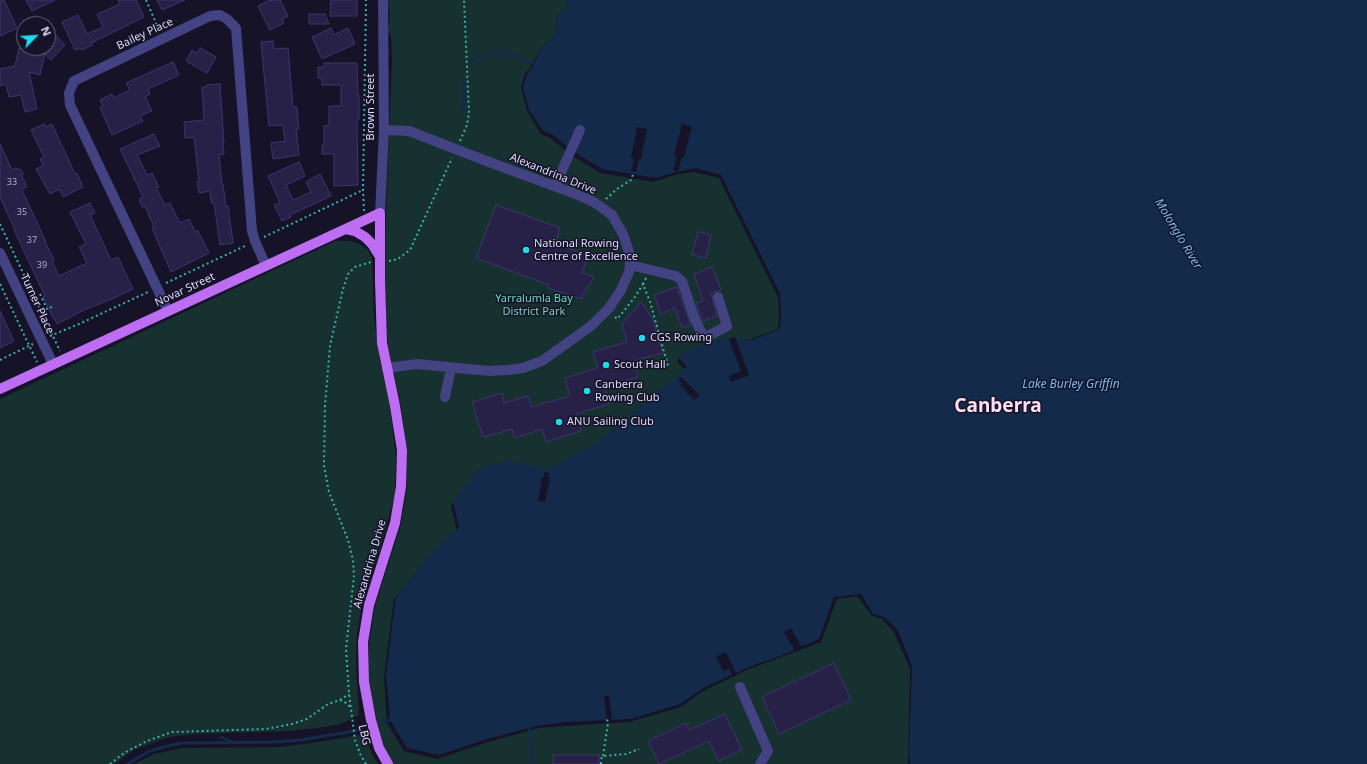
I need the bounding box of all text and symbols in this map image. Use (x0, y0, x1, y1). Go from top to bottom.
street label: Bailey Place (115, 15, 175, 53)
north arrow (16, 16, 56, 56)
text: N (38, 24, 55, 38)
street label: Brown Street (364, 74, 378, 140)
street label: Alexandrina Drive (508, 151, 598, 197)
house number: 33 (7, 177, 17, 187)
water label: Molonglo River (1151, 196, 1205, 272)
house number: 35 (17, 207, 27, 217)
house number: 37 (27, 235, 37, 245)
place label: National Rowing Centre of Excellence (534, 237, 638, 263)
marker: National Rowing Centre of Excellence (521, 245, 531, 255)
house number: 39 (37, 260, 47, 270)
street label: Novar Street (153, 270, 217, 310)
street label: Turner Place (17, 272, 57, 336)
park label: Yarralumla Bay District Park (495, 292, 573, 318)
place label: CGS Rowing (650, 331, 712, 345)
marker: CGS Rowing (637, 333, 647, 343)
place label: Scout Hall (614, 358, 666, 372)
marker: Scout Hall (601, 360, 611, 370)
place label: Canberra Rowing Club (595, 378, 660, 404)
water label: Lake Burley Griffin (1022, 378, 1120, 392)
marker: Canberra Rowing Club (582, 386, 592, 396)
district label: Canberra (954, 396, 1042, 418)
place label: ANU Sailing Club (567, 415, 654, 429)
marker: ANU Sailing Club (554, 417, 564, 427)
street label: Alexandrina Drive (351, 518, 389, 610)
street label: LBG (355, 723, 373, 747)

